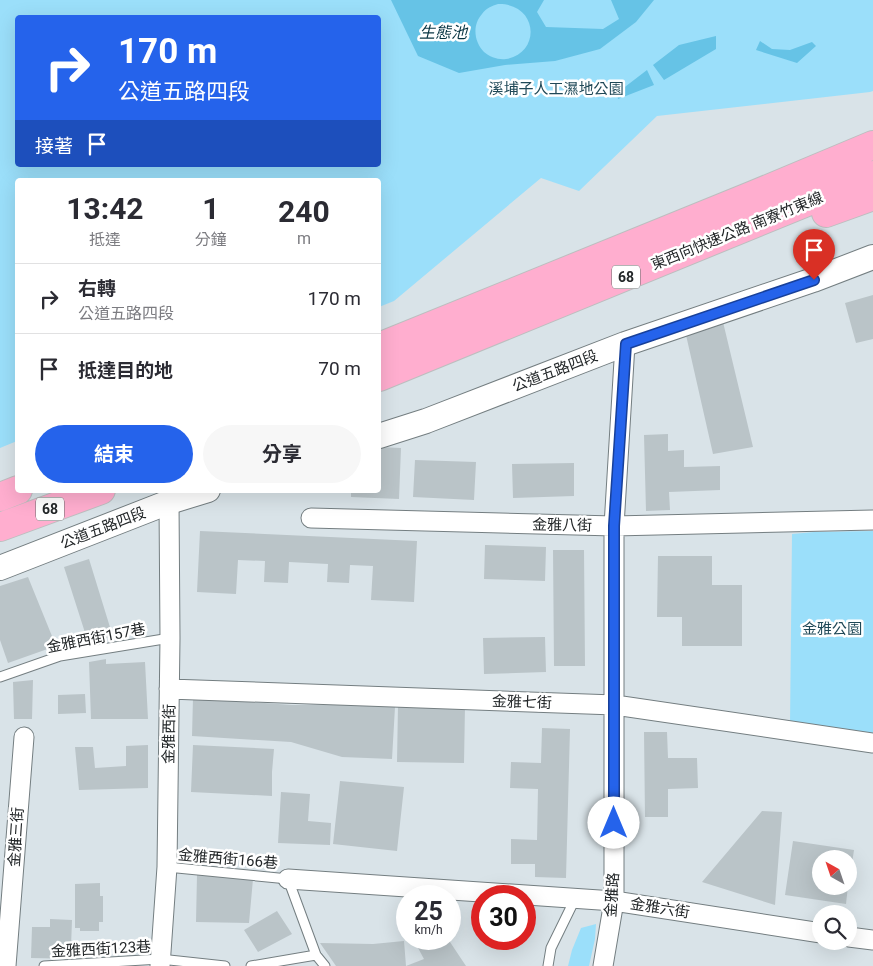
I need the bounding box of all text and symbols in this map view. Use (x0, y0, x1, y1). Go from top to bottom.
water label: 生態池 (419, 23, 469, 42)
text: 170 m (118, 31, 217, 72)
icon: right (35, 35, 100, 100)
text: 公道五路四段 (118, 79, 250, 104)
park label: 溪埔子人工濕地公園 (488, 80, 624, 98)
icon: arrive (83, 130, 111, 158)
text: 接著 (35, 135, 73, 158)
street label: 東西向快速公路 南寮竹東線 (648, 188, 826, 274)
text: 13:42 (66, 191, 144, 226)
text: 1 (202, 191, 219, 226)
text: 240 (278, 194, 330, 229)
text: m (297, 229, 311, 248)
pin (793, 229, 835, 280)
text: 抵達 (89, 230, 121, 249)
text: 分鐘 (195, 230, 227, 249)
icon: arrive (800, 236, 828, 264)
road number: 68 (612, 266, 640, 288)
text: 右轉 (78, 277, 116, 300)
icon: right (35, 285, 63, 313)
text: 170 m (308, 287, 361, 310)
text: 公道五路四段 (78, 304, 174, 323)
street label: 公道五路四段 (510, 346, 600, 396)
icon: arrive (35, 355, 63, 383)
text: 70 m (318, 357, 361, 380)
text: 抵達目的地 (78, 359, 173, 382)
button: 結束 (35, 425, 193, 483)
button: 分享 (203, 425, 361, 483)
road number: 68 (36, 498, 64, 520)
street label: 公道五路四段 (58, 503, 148, 553)
street label: 金雅八街 (532, 515, 592, 535)
street label: 金雅西街157巷 (45, 620, 147, 656)
park label: 金雅公園 (802, 620, 862, 638)
street label: 金雅七街 (492, 692, 552, 712)
street label: 金雅西街 (159, 704, 179, 764)
position arrow (587, 796, 639, 848)
street label: 金雅三街 (5, 806, 27, 868)
street label: 金雅西街166巷 (177, 846, 279, 872)
north arrow (812, 850, 858, 895)
map controls (812, 850, 857, 950)
street label: 金雅路 (601, 872, 623, 918)
speed limit sign: 30 (471, 885, 536, 950)
street label: 金雅六街 (629, 894, 691, 922)
text: 25 (414, 897, 443, 926)
button: search (812, 905, 857, 950)
text: km/h (414, 923, 443, 937)
street label: 金雅西街123巷 (50, 937, 152, 961)

